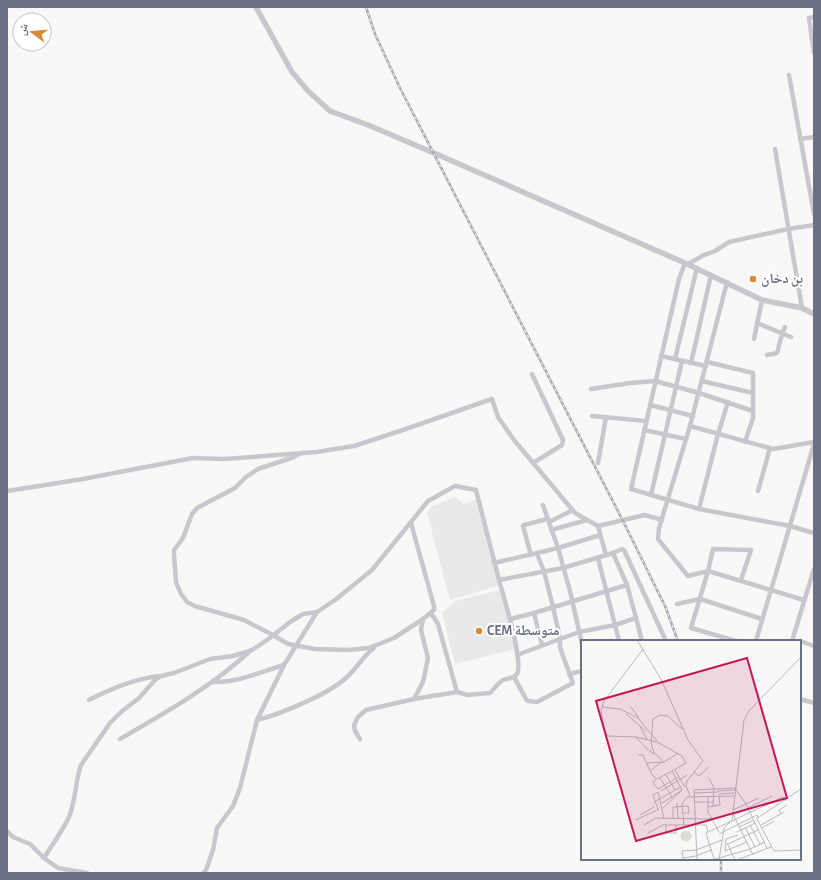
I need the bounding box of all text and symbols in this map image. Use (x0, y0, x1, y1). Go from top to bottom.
north arrow (12, 12, 52, 52)
text: ش (16, 22, 32, 37)
place label: بن دخان (761, 272, 803, 287)
marker: بن دخان (748, 274, 758, 284)
place label: CEM متوسطة (487, 624, 559, 638)
marker: CEM متوسطة (474, 626, 484, 636)
inset map (581, 640, 801, 860)

